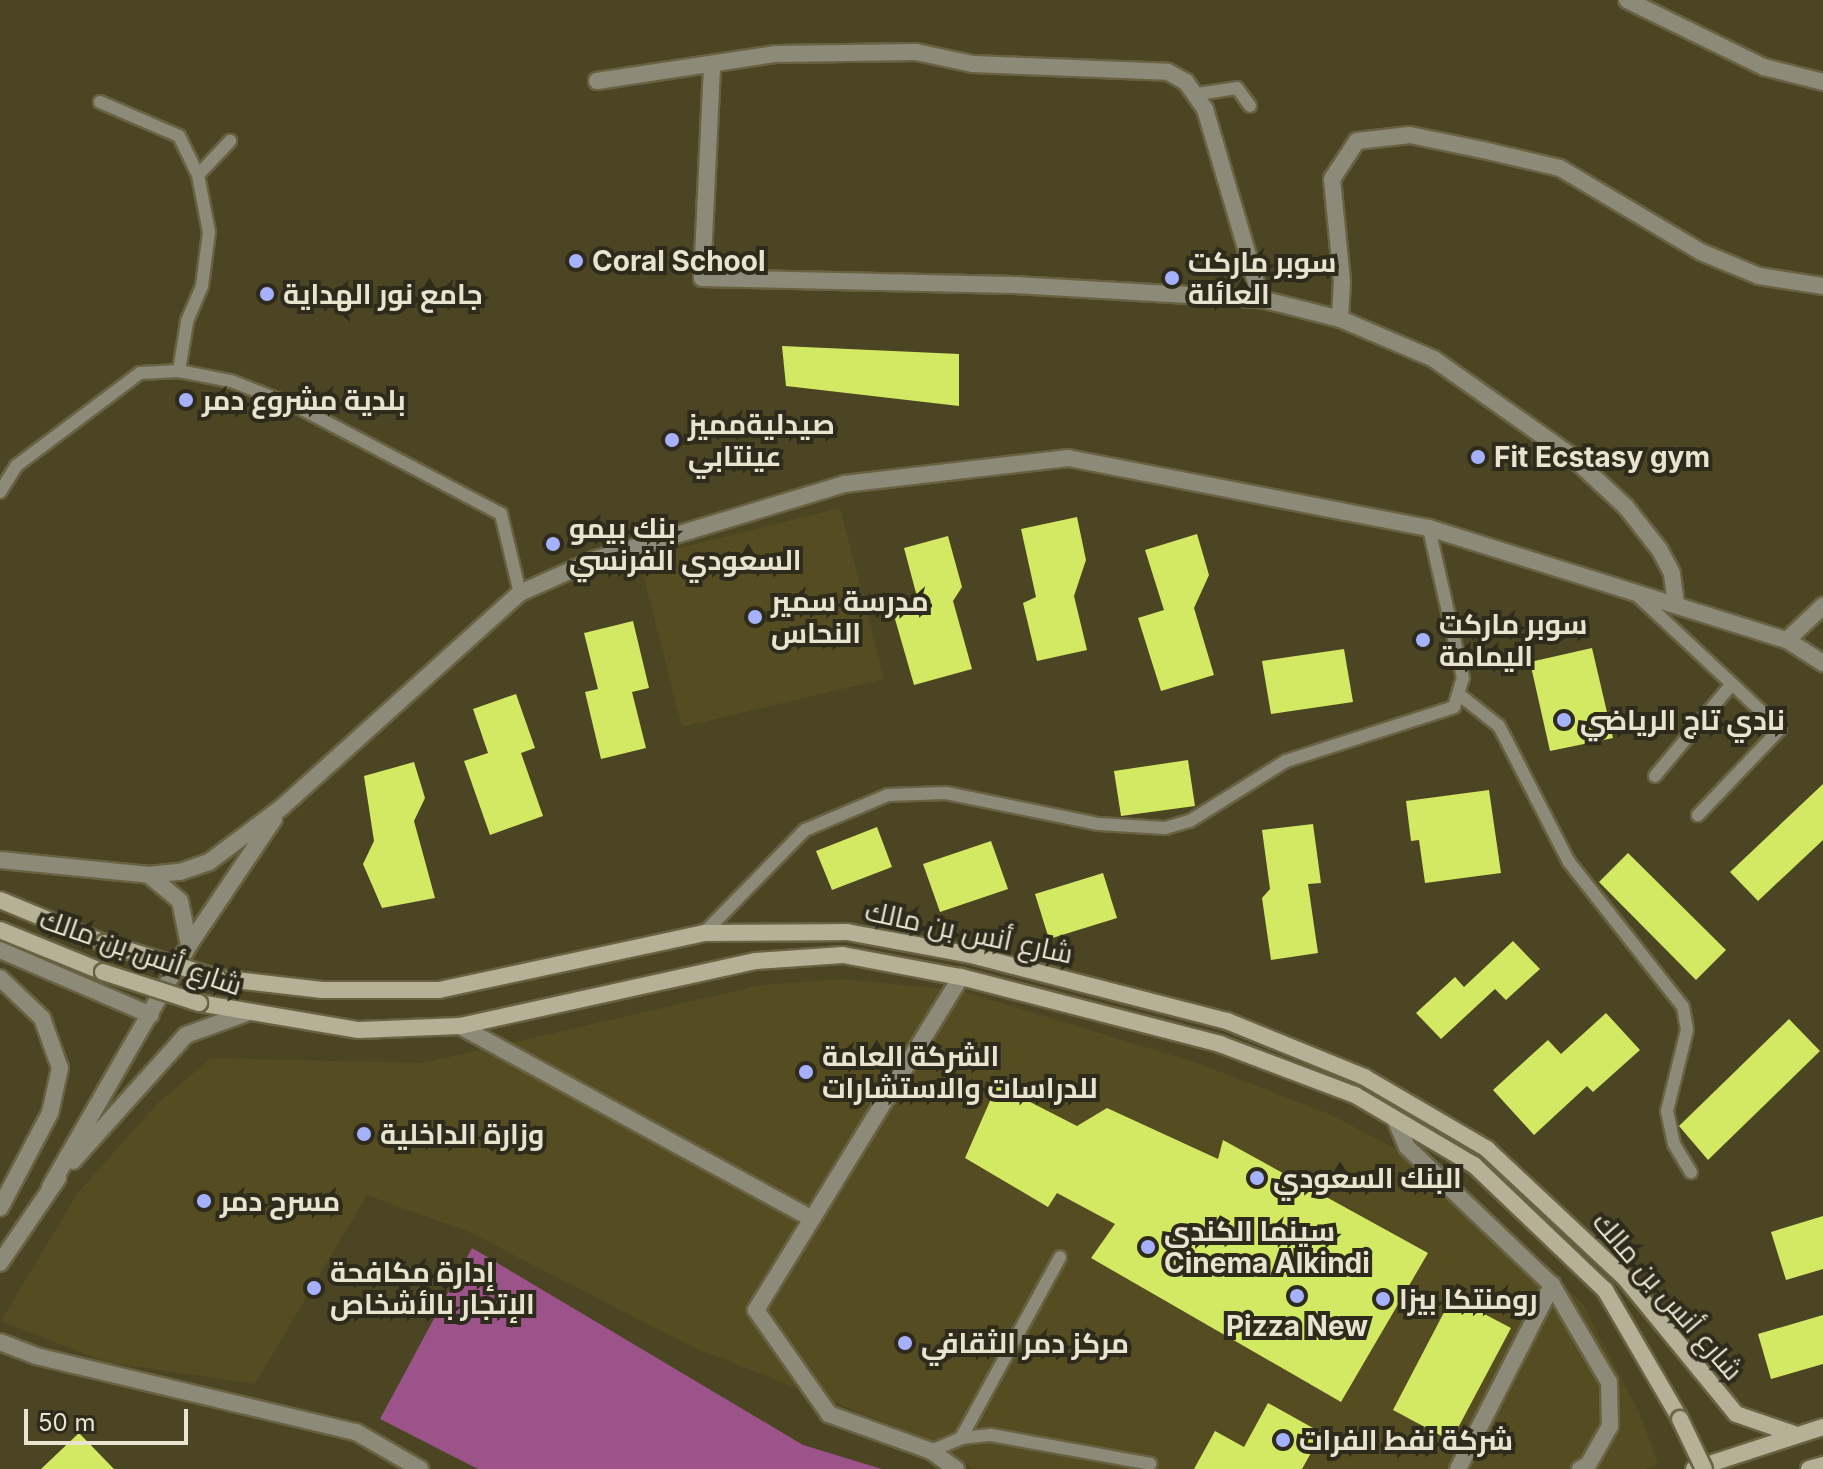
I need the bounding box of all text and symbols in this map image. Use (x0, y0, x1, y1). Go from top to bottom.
place label: Coral School (592, 244, 766, 278)
place label: سوبر ماركت العائلة (1188, 245, 1336, 311)
marker: Coral School (567, 252, 585, 270)
marker: سوبر ماركت العائلة (1163, 269, 1181, 287)
place label: جامع نور الهداية (283, 277, 483, 311)
marker: جامع نور الهداية (258, 285, 276, 303)
place label: بلدية مشروع دمر (202, 383, 406, 417)
marker: بلدية مشروع دمر (177, 391, 195, 409)
place label: صيدليةمميز عينتابي (688, 407, 835, 473)
marker: صيدليةمميز عينتابي (663, 431, 681, 449)
place label: Fit Ecstasy gym (1494, 440, 1710, 474)
marker: Fit Ecstasy gym (1469, 448, 1487, 466)
place label: بنك بيمو السعودي الفرنسي (569, 511, 802, 577)
marker: بنك بيمو السعودي الفرنسي (544, 535, 562, 553)
place label: مدرسة سمير النحاس (771, 584, 929, 650)
place label: سوبر ماركت اليمامة (1439, 607, 1587, 673)
marker: مدرسة سمير النحاس (746, 608, 764, 626)
marker: سوبر ماركت اليمامة (1414, 631, 1432, 649)
place label: نادي تاج الرياضي (1580, 703, 1785, 737)
marker: نادي تاج الرياضي (1555, 711, 1573, 729)
street label: شارع أنس بن مالك (862, 894, 1076, 970)
street label: شارع أنس بن مالك (35, 902, 247, 1002)
place label: الشركة العامة للدراسات والاستشارات (822, 1039, 1098, 1105)
marker: الشركة العامة للدراسات والاستشارات (797, 1063, 815, 1081)
place label: وزارة الداخلية (380, 1117, 544, 1151)
marker: وزارة الداخلية (355, 1125, 373, 1143)
place label: البنك السعودي (1273, 1161, 1462, 1195)
marker: البنك السعودي (1248, 1169, 1266, 1187)
place label: مسرح دمر (220, 1184, 340, 1218)
marker: مسرح دمر (195, 1192, 213, 1210)
street label: شارع أنس بن مالك (1586, 1205, 1750, 1387)
place label: سينما الكندي Cinema Alkindi (1164, 1214, 1370, 1280)
marker: سينما الكندي Cinema Alkindi (1139, 1238, 1157, 1256)
place label: إدارة مكافحة الإتجار بالأشخاص (330, 1255, 535, 1321)
marker: إدارة مكافحة الإتجار بالأشخاص (305, 1279, 323, 1297)
place label: رومنتكا بيزا (1399, 1282, 1538, 1316)
marker: Pizza New (1288, 1287, 1306, 1305)
marker: رومنتكا بيزا (1374, 1290, 1392, 1308)
place label: Pizza New (1226, 1309, 1368, 1343)
place label: مركز دمر الثقافي (921, 1326, 1129, 1360)
marker: مركز دمر الثقافي (896, 1334, 914, 1352)
scale bar (28, 1393, 192, 1443)
text: 50 m (38, 1408, 96, 1437)
place label: شركة نفط الفرات (1299, 1423, 1513, 1457)
marker: شركة نفط الفرات (1274, 1431, 1292, 1449)

